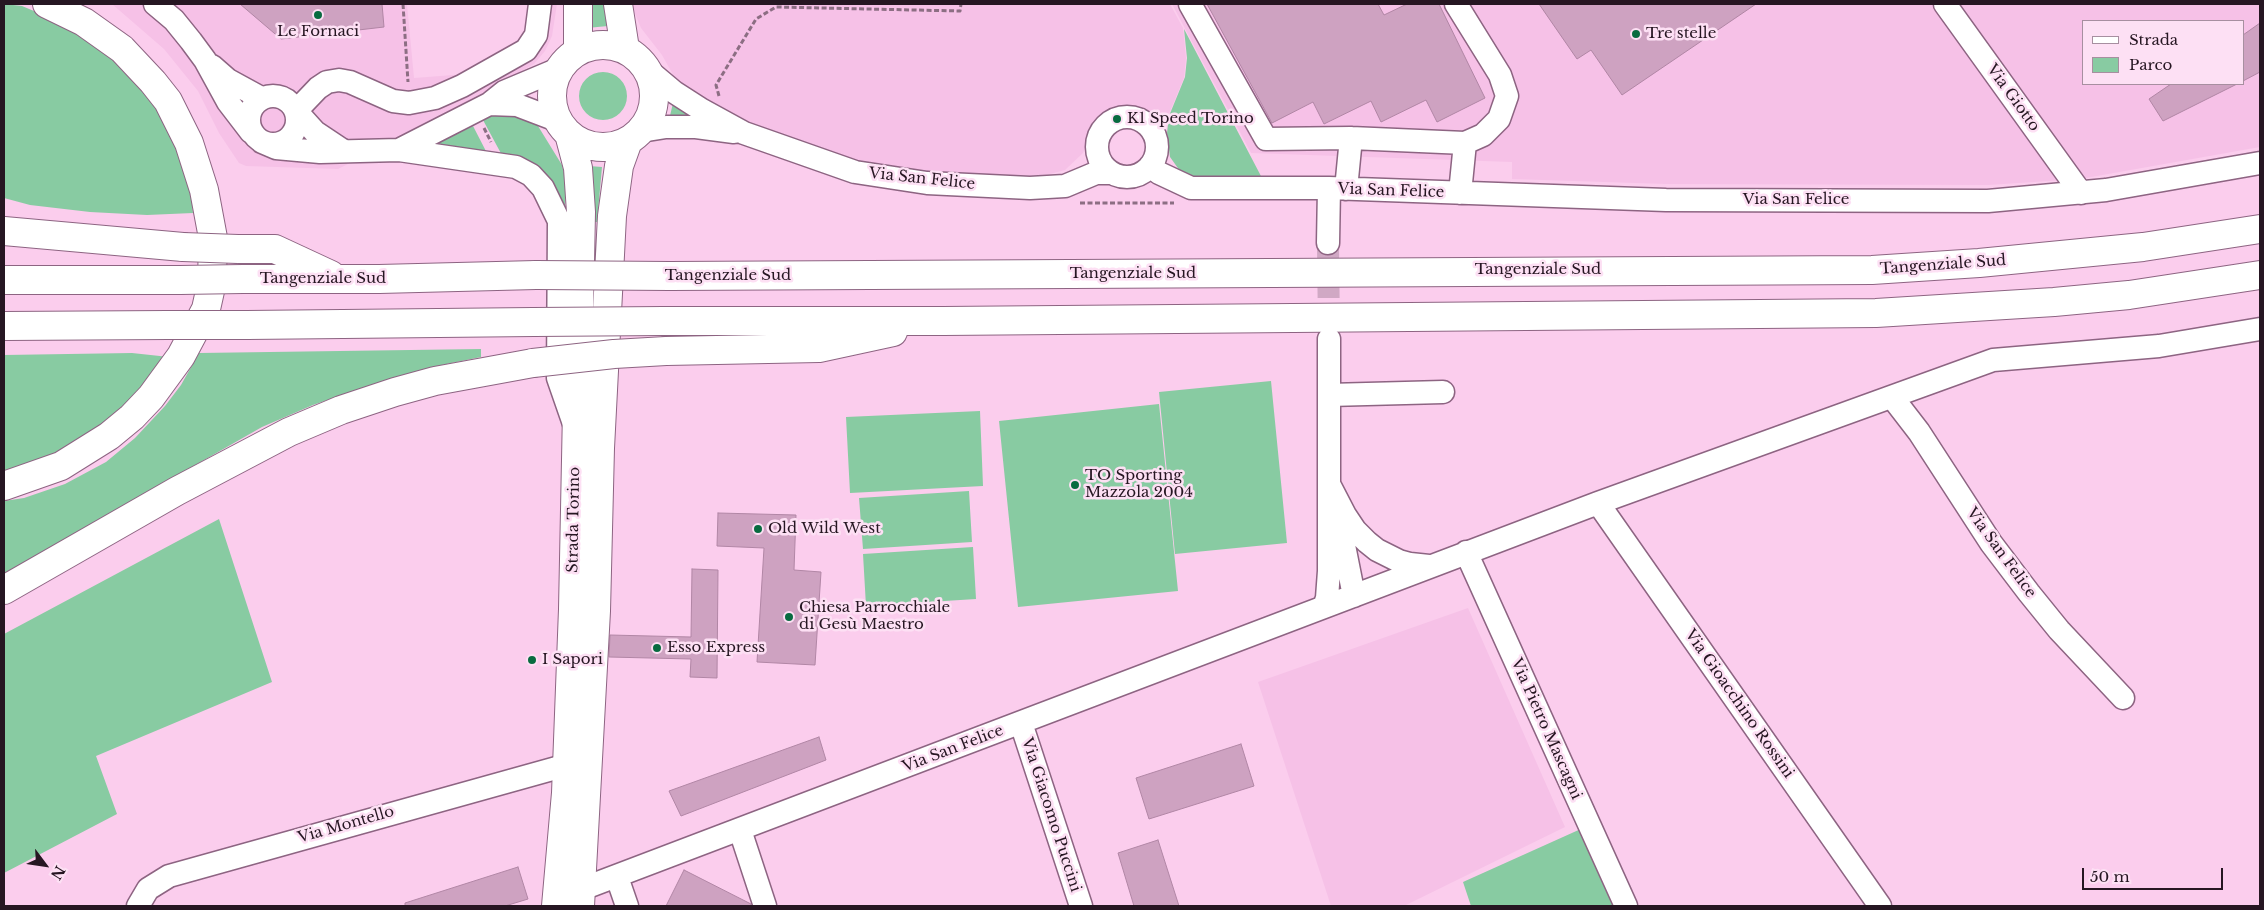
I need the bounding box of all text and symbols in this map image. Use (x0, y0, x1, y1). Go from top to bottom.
marker: Le Fornaci (312, 9, 324, 21)
legend (2082, 20, 2244, 85)
place label: Le Fornaci (277, 23, 359, 41)
place label: Tre stelle (1646, 25, 1716, 43)
marker: Tre stelle (1630, 28, 1642, 40)
text: Strada (2129, 30, 2178, 49)
text: Parco (2129, 55, 2172, 74)
street label: Via Giotto (1983, 61, 2043, 135)
place label: K1 Speed Torino (1127, 110, 1254, 128)
marker: K1 Speed Torino (1111, 113, 1123, 125)
street label: Via San Felice (868, 164, 976, 194)
street label: Via San Felice (1337, 180, 1445, 202)
street label: Via San Felice (1743, 191, 1849, 209)
street label: Tangenziale Sud (1879, 252, 2007, 278)
street label: Tangenziale Sud (1475, 261, 1601, 279)
street label: Tangenziale Sud (1070, 265, 1196, 283)
street label: Tangenziale Sud (665, 267, 791, 285)
street label: Tangenziale Sud (260, 270, 386, 288)
street label: Strada Torino (564, 467, 584, 573)
place label: TO Sporting Mazzola 2004 (1085, 467, 1193, 502)
marker: TO Sporting Mazzola 2004 (1069, 479, 1081, 491)
street label: Via San Felice (1962, 505, 2040, 601)
place label: Old Wild West (768, 520, 881, 538)
marker: Old Wild West (752, 523, 764, 535)
place label: Chiesa Parrocchiale di Gesù Maestro (799, 599, 950, 634)
marker: Chiesa Parrocchiale di Gesù Maestro (783, 611, 795, 623)
street label: Via Gioacchino Rossini (1681, 626, 1797, 782)
place label: Esso Express (667, 639, 765, 657)
marker: Esso Express (651, 642, 663, 654)
place label: I Sapori (542, 651, 603, 669)
marker: I Sapori (526, 654, 538, 666)
street label: Via Pietro Mascagni (1507, 656, 1585, 802)
street label: Via San Felice (900, 721, 1006, 777)
street label: Via Giacomo Puccini (1018, 736, 1084, 894)
street label: Via Montello (296, 803, 396, 847)
north arrow (20, 840, 70, 890)
scale bar (2084, 858, 2225, 890)
text: N (47, 862, 69, 883)
text: 50 m (2090, 867, 2130, 886)

